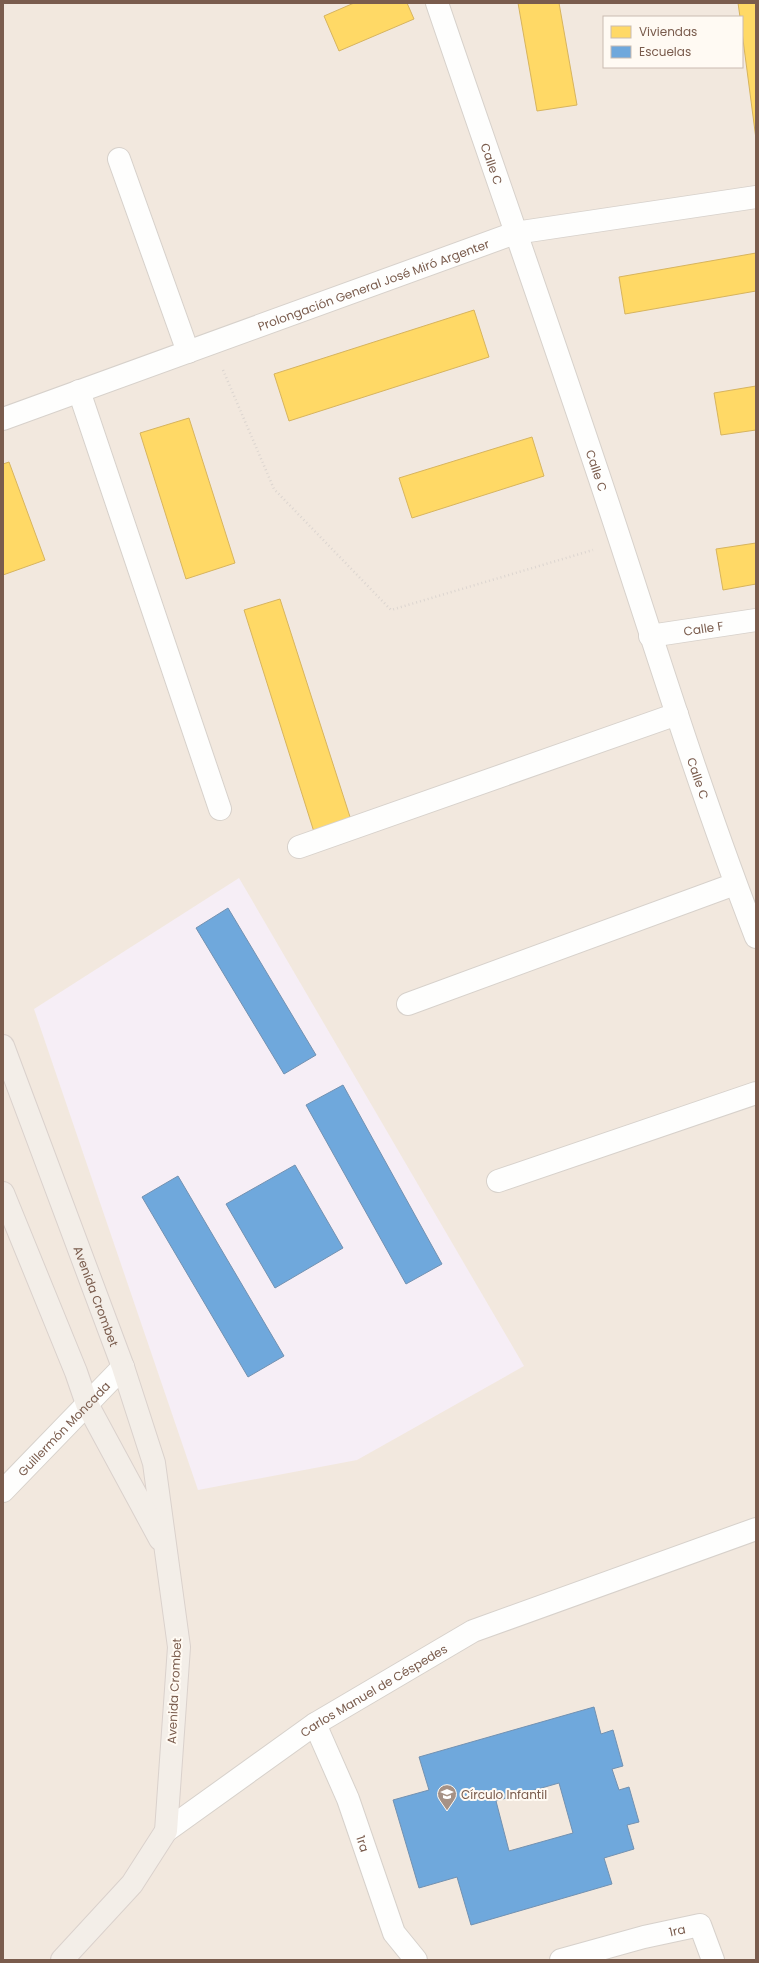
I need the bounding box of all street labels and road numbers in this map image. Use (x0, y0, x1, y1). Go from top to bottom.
street label: Calle C (477, 141, 507, 187)
street label: Prolongación General José Miró Argenter (255, 234, 492, 334)
street label: Calle C (582, 447, 612, 494)
street label: Calle F (682, 617, 724, 639)
street label: Calle C (683, 755, 713, 801)
street label: Avenida Crombet (70, 1243, 123, 1349)
street label: Guillermón Moncada (14, 1377, 113, 1480)
street label: Avenida Crombet (163, 1638, 185, 1744)
street label: Carlos Manuel de Céspedes (296, 1640, 450, 1741)
street label: 1ra (353, 1833, 374, 1854)
street label: 1ra (667, 1920, 687, 1940)

